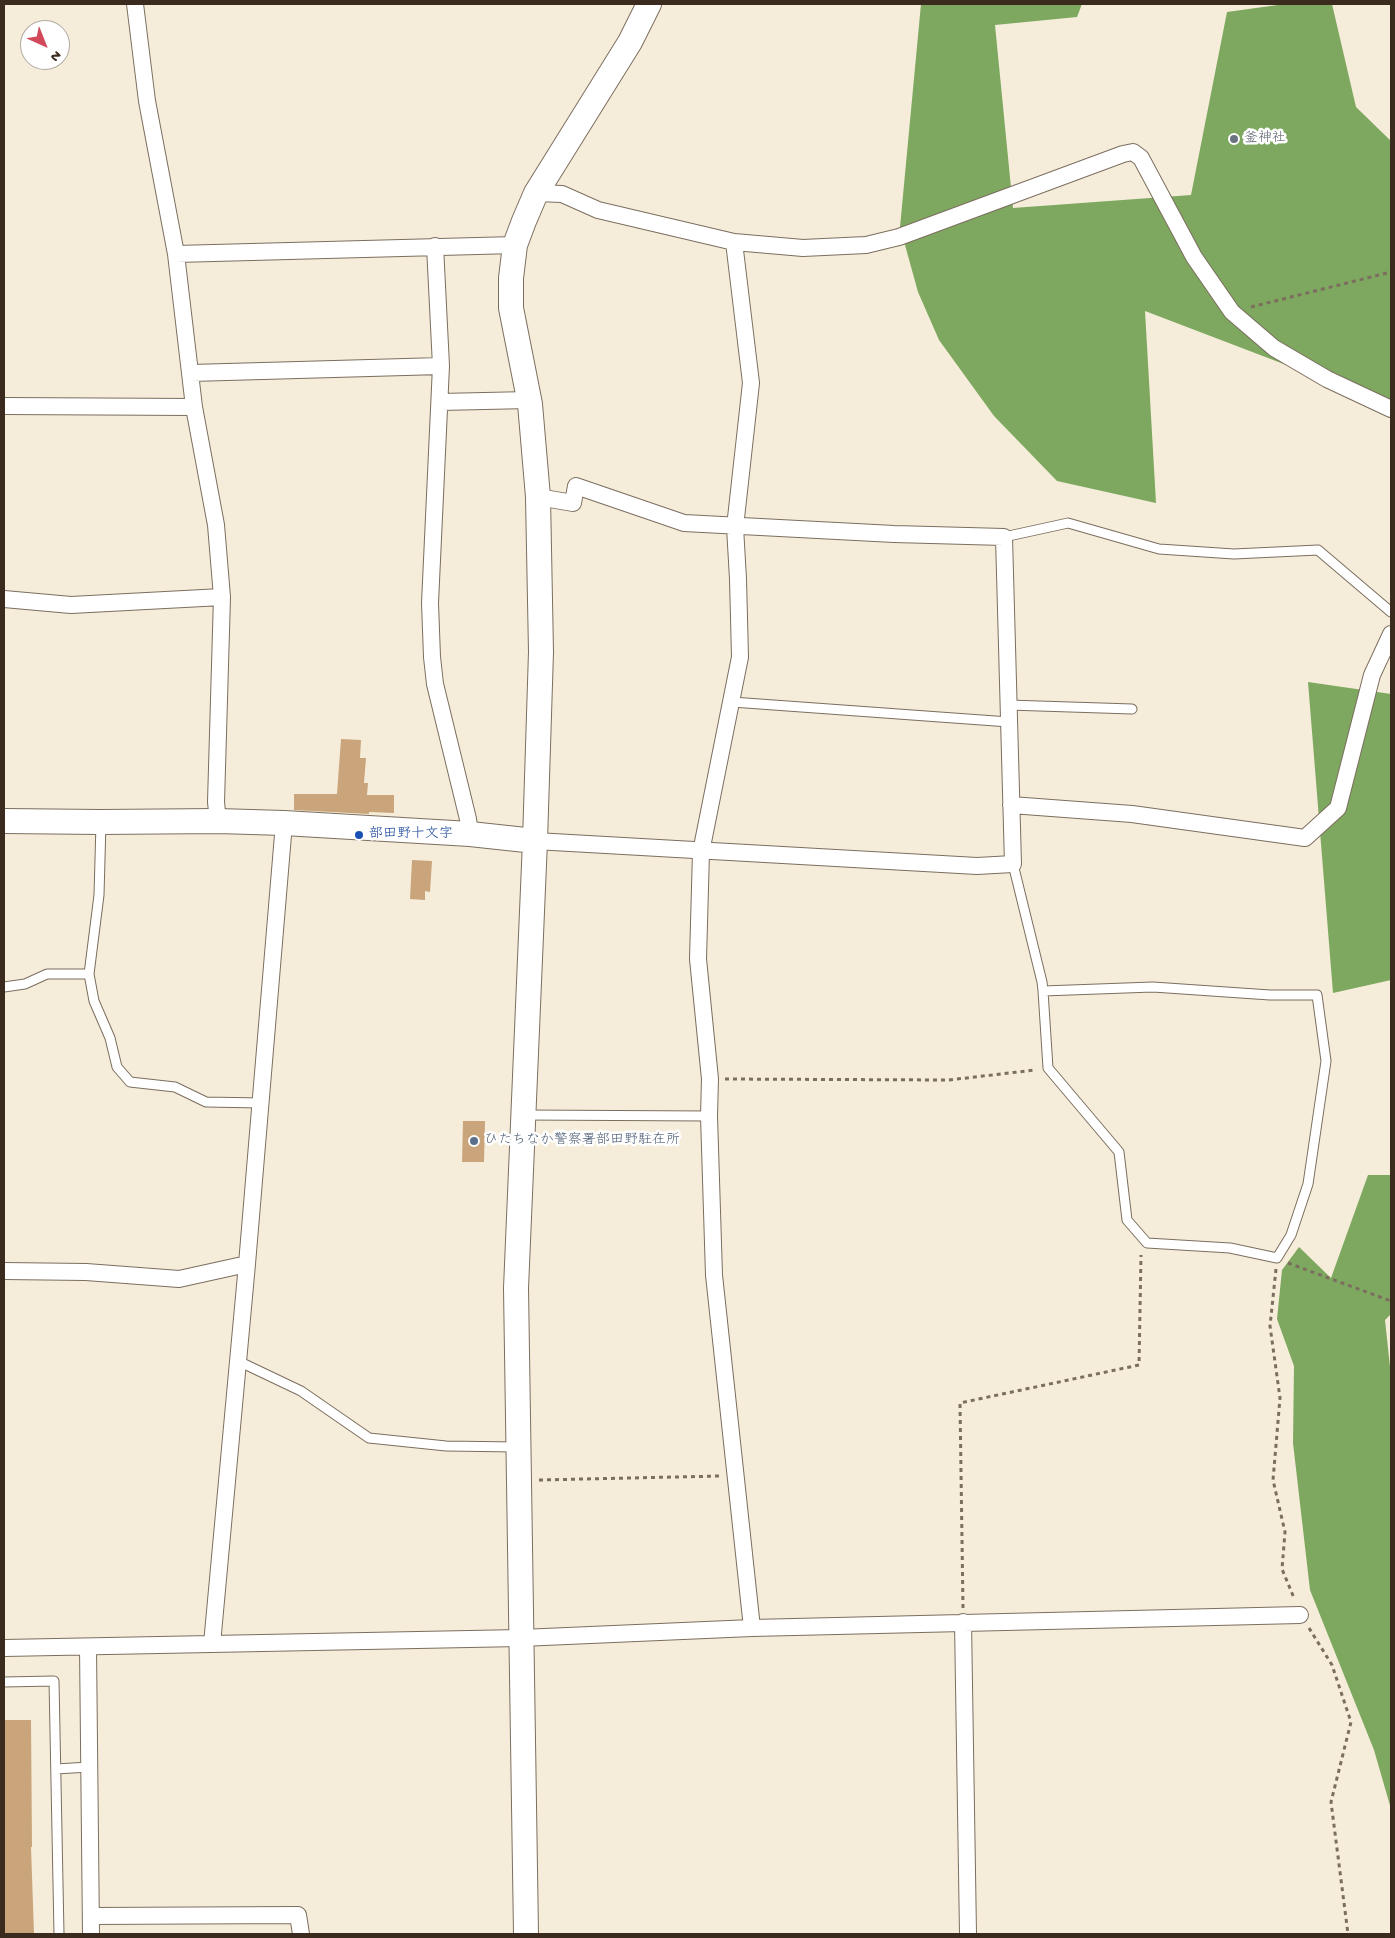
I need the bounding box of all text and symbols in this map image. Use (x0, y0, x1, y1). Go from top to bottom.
north arrow (20, 20, 70, 70)
text: N (46, 46, 64, 65)
place label: 釜神社 (1244, 131, 1286, 147)
marker: 釜神社 (1228, 133, 1240, 145)
place label: 部田野十文字 (369, 827, 453, 843)
marker: 部田野十文字 (353, 829, 365, 841)
place label: ひたちなか警察署部田野駐在所 (484, 1133, 680, 1149)
marker: ひたちなか警察署部田野駐在所 (468, 1135, 480, 1147)

